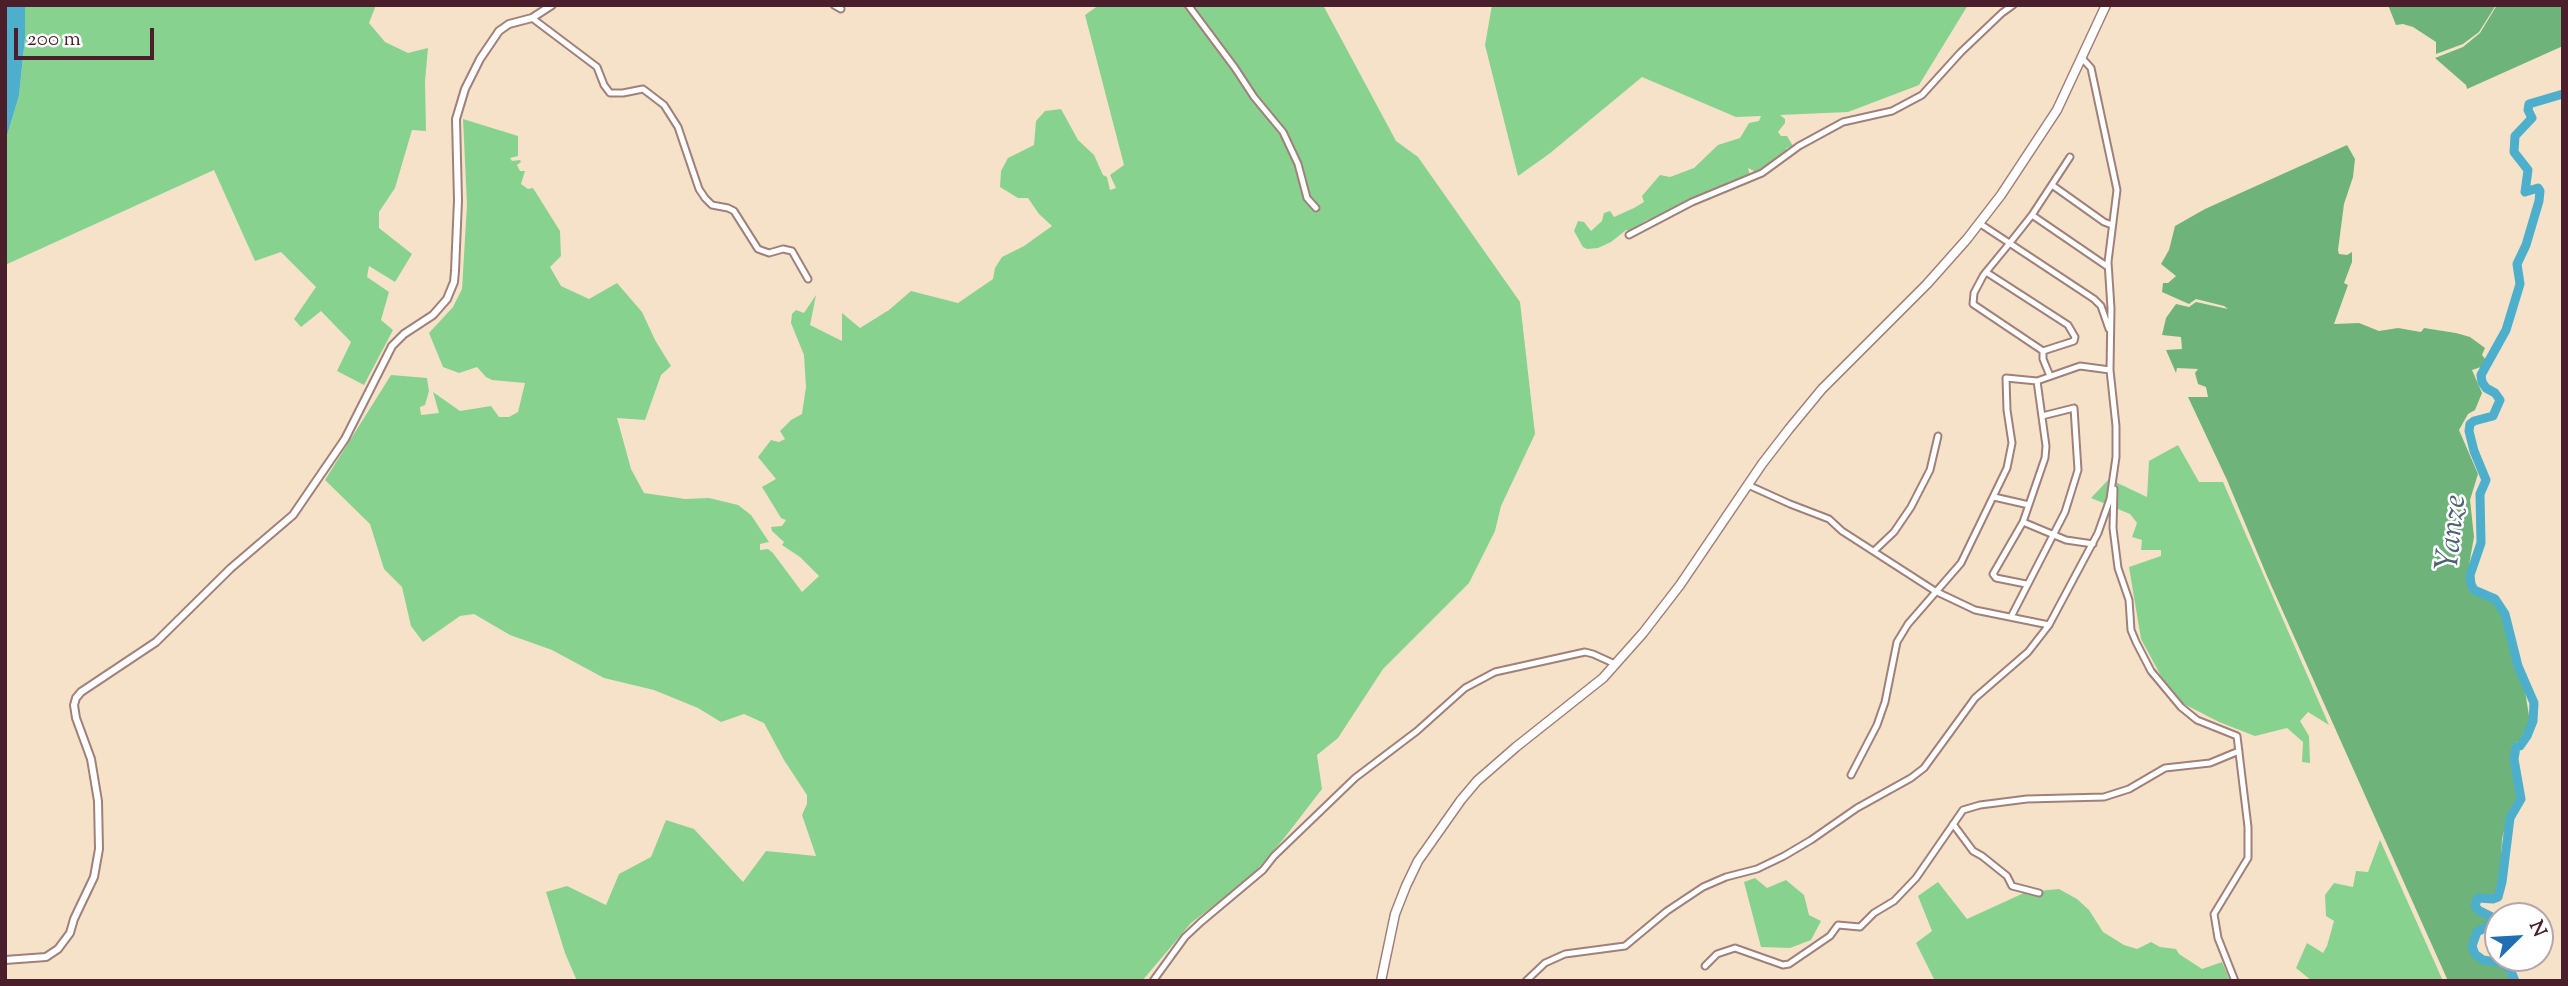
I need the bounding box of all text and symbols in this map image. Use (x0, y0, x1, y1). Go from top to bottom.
scale bar (18, 14, 158, 58)
text: 200 m (27, 25, 81, 55)
water label: Yanze (2432, 493, 2478, 573)
north arrow (2484, 902, 2554, 972)
text: N (2521, 917, 2552, 941)

